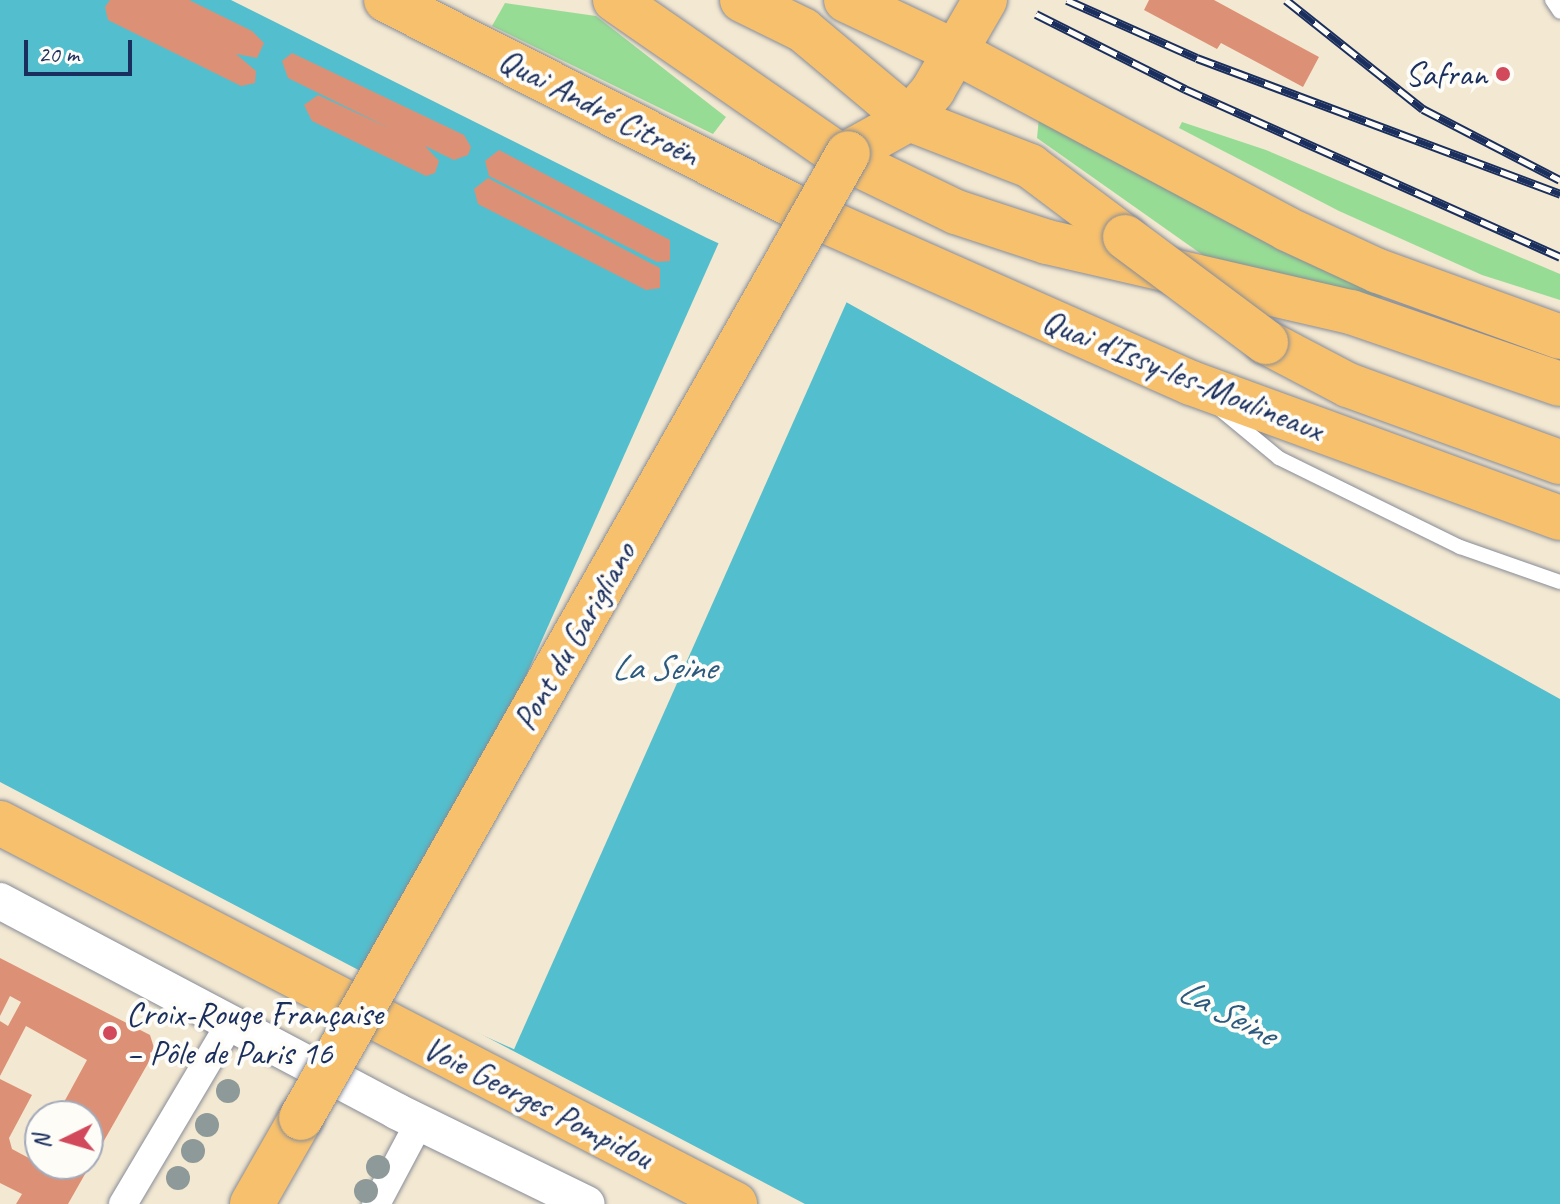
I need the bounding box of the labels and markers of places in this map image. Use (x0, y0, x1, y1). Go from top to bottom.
place label: Safran (1405, 54, 1487, 94)
marker: Safran (1494, 65, 1512, 83)
place label: Croix-Rouge Française – Pôle de Paris 16 (126, 993, 382, 1072)
marker: Croix-Rouge Française – Pôle de Paris 16 (101, 1024, 119, 1042)

